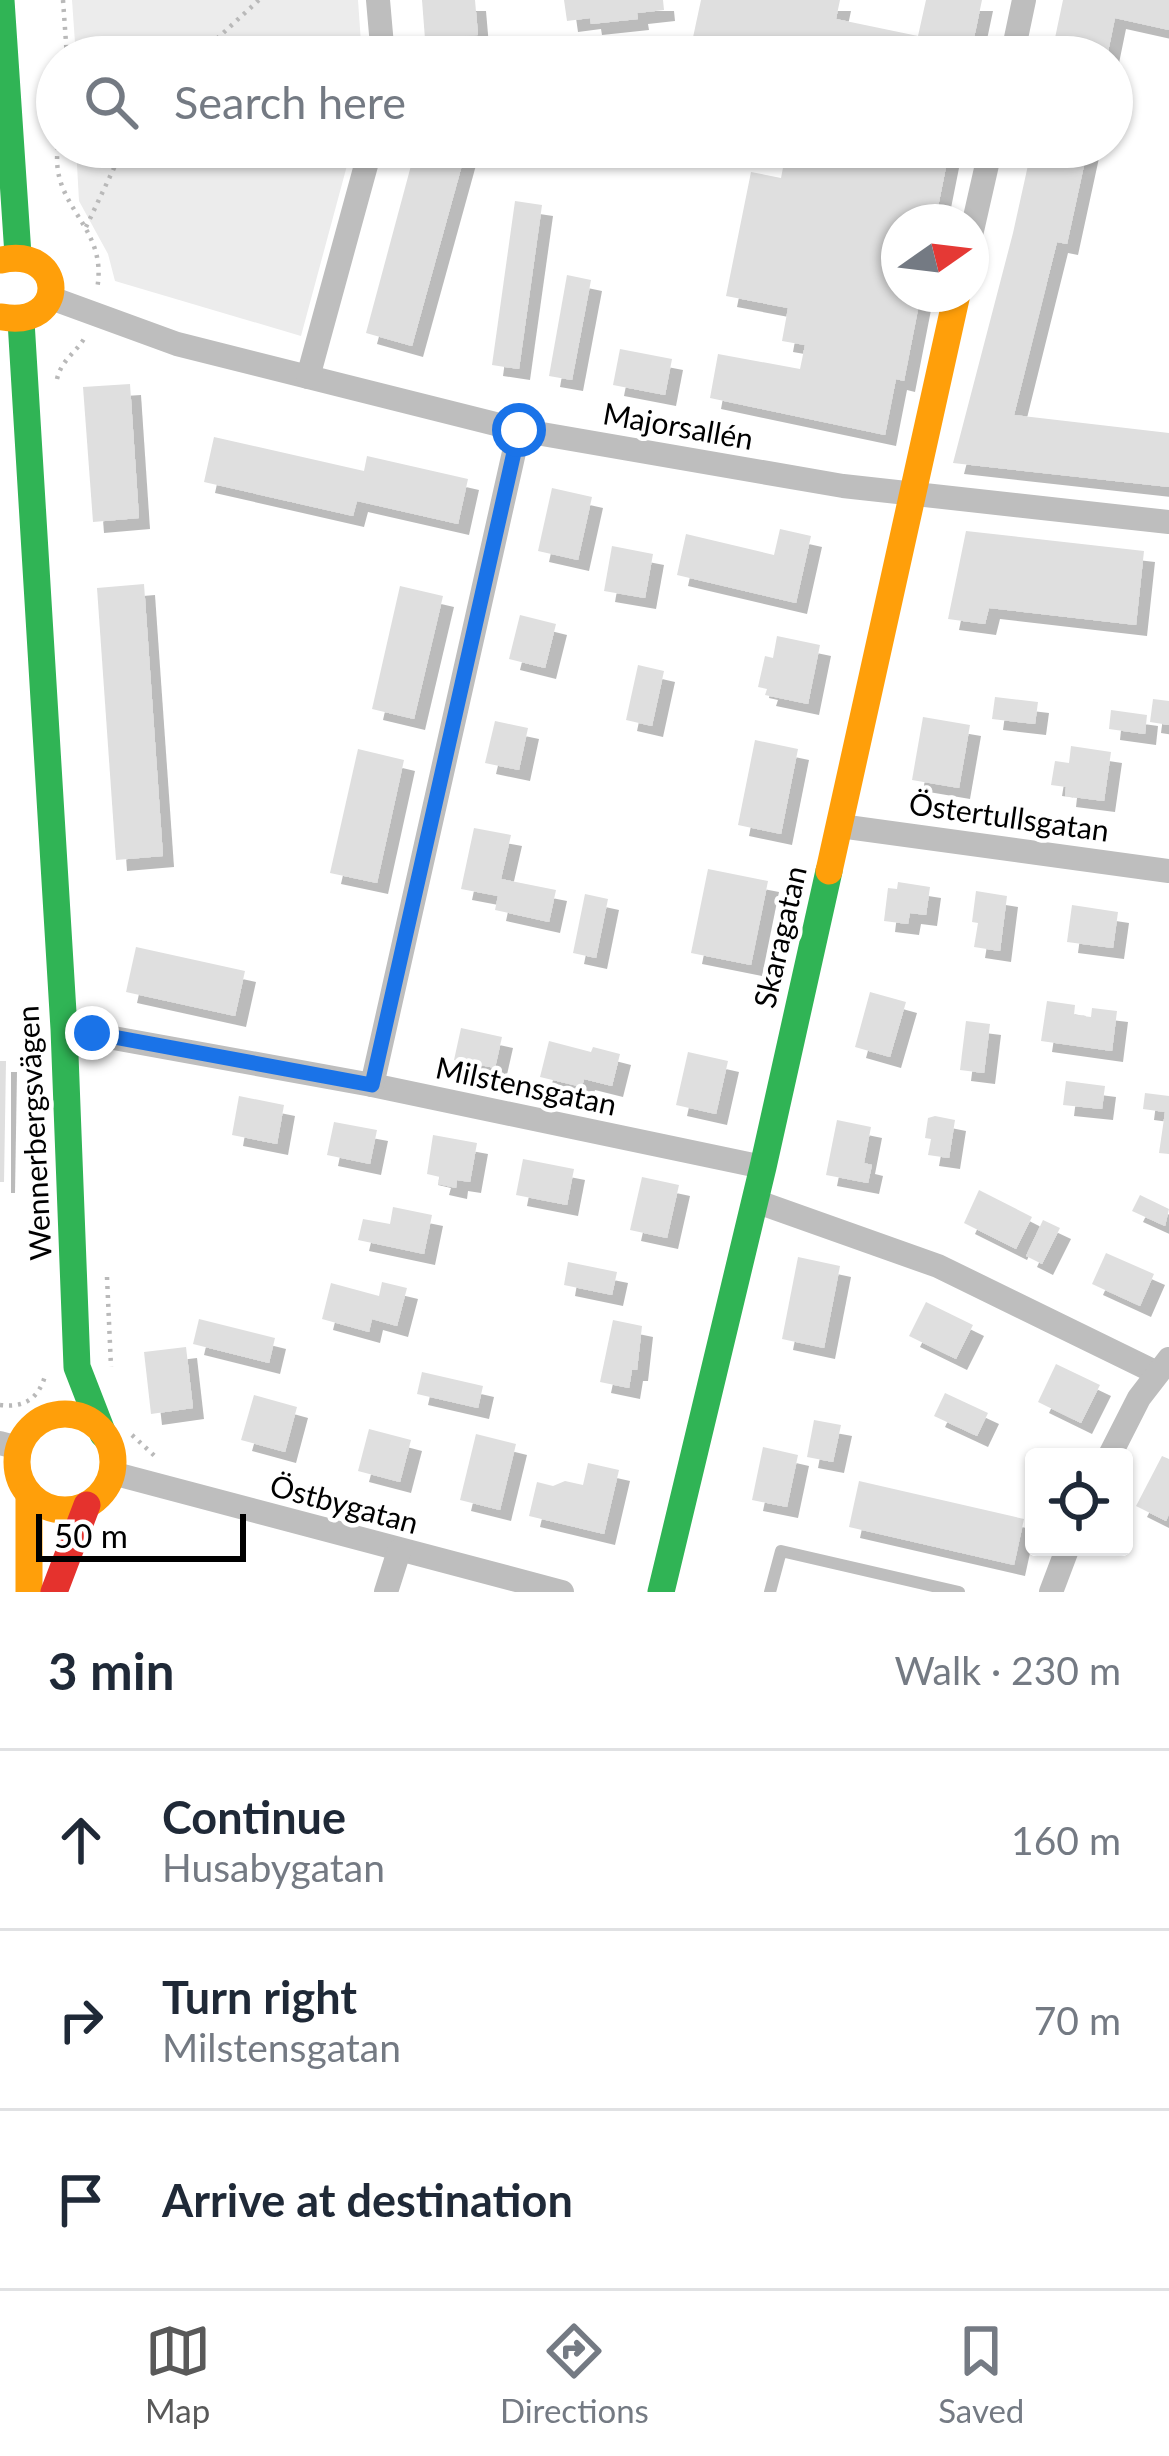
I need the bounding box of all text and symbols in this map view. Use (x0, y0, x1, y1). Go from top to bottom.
search box (36, 36, 1133, 168)
icon: search (78, 69, 144, 135)
text: Search here (174, 75, 406, 129)
north arrow (881, 204, 989, 312)
street label: Majorsallén (600, 394, 756, 456)
route start (492, 403, 546, 457)
street label: Östertullsgatan (907, 784, 1112, 848)
street label: Skaragatan (745, 862, 813, 1011)
street label: Wennerbergsvägen (8, 1005, 58, 1261)
route end (65, 1006, 119, 1060)
street label: Milstensgatan (433, 1048, 620, 1122)
map controls (1025, 1448, 1133, 1556)
button: locate (1025, 1448, 1133, 1556)
street label: Östbygatan (267, 1466, 422, 1540)
scale bar (36, 1508, 246, 1561)
text: 50 m (54, 1515, 128, 1555)
text: 3 min (48, 1640, 174, 1701)
text: Walk · 230 m (894, 1647, 1121, 1693)
text: Continue (162, 1790, 346, 1844)
icon: ahead (48, 1807, 114, 1873)
text: 160 m (1011, 1817, 1121, 1863)
text: Husabygatan (162, 1844, 385, 1890)
text: Turn right (162, 1970, 357, 2024)
icon: right (48, 1987, 114, 2053)
text: 70 m (1034, 1997, 1121, 2043)
text: Milstensgatan (162, 2024, 401, 2070)
icon: arrive (48, 2167, 114, 2233)
text: Arrive at destination (162, 2173, 573, 2227)
tab: Map (145, 2318, 211, 2430)
tab: Directions (500, 2318, 649, 2430)
tab: Saved (938, 2318, 1024, 2430)

